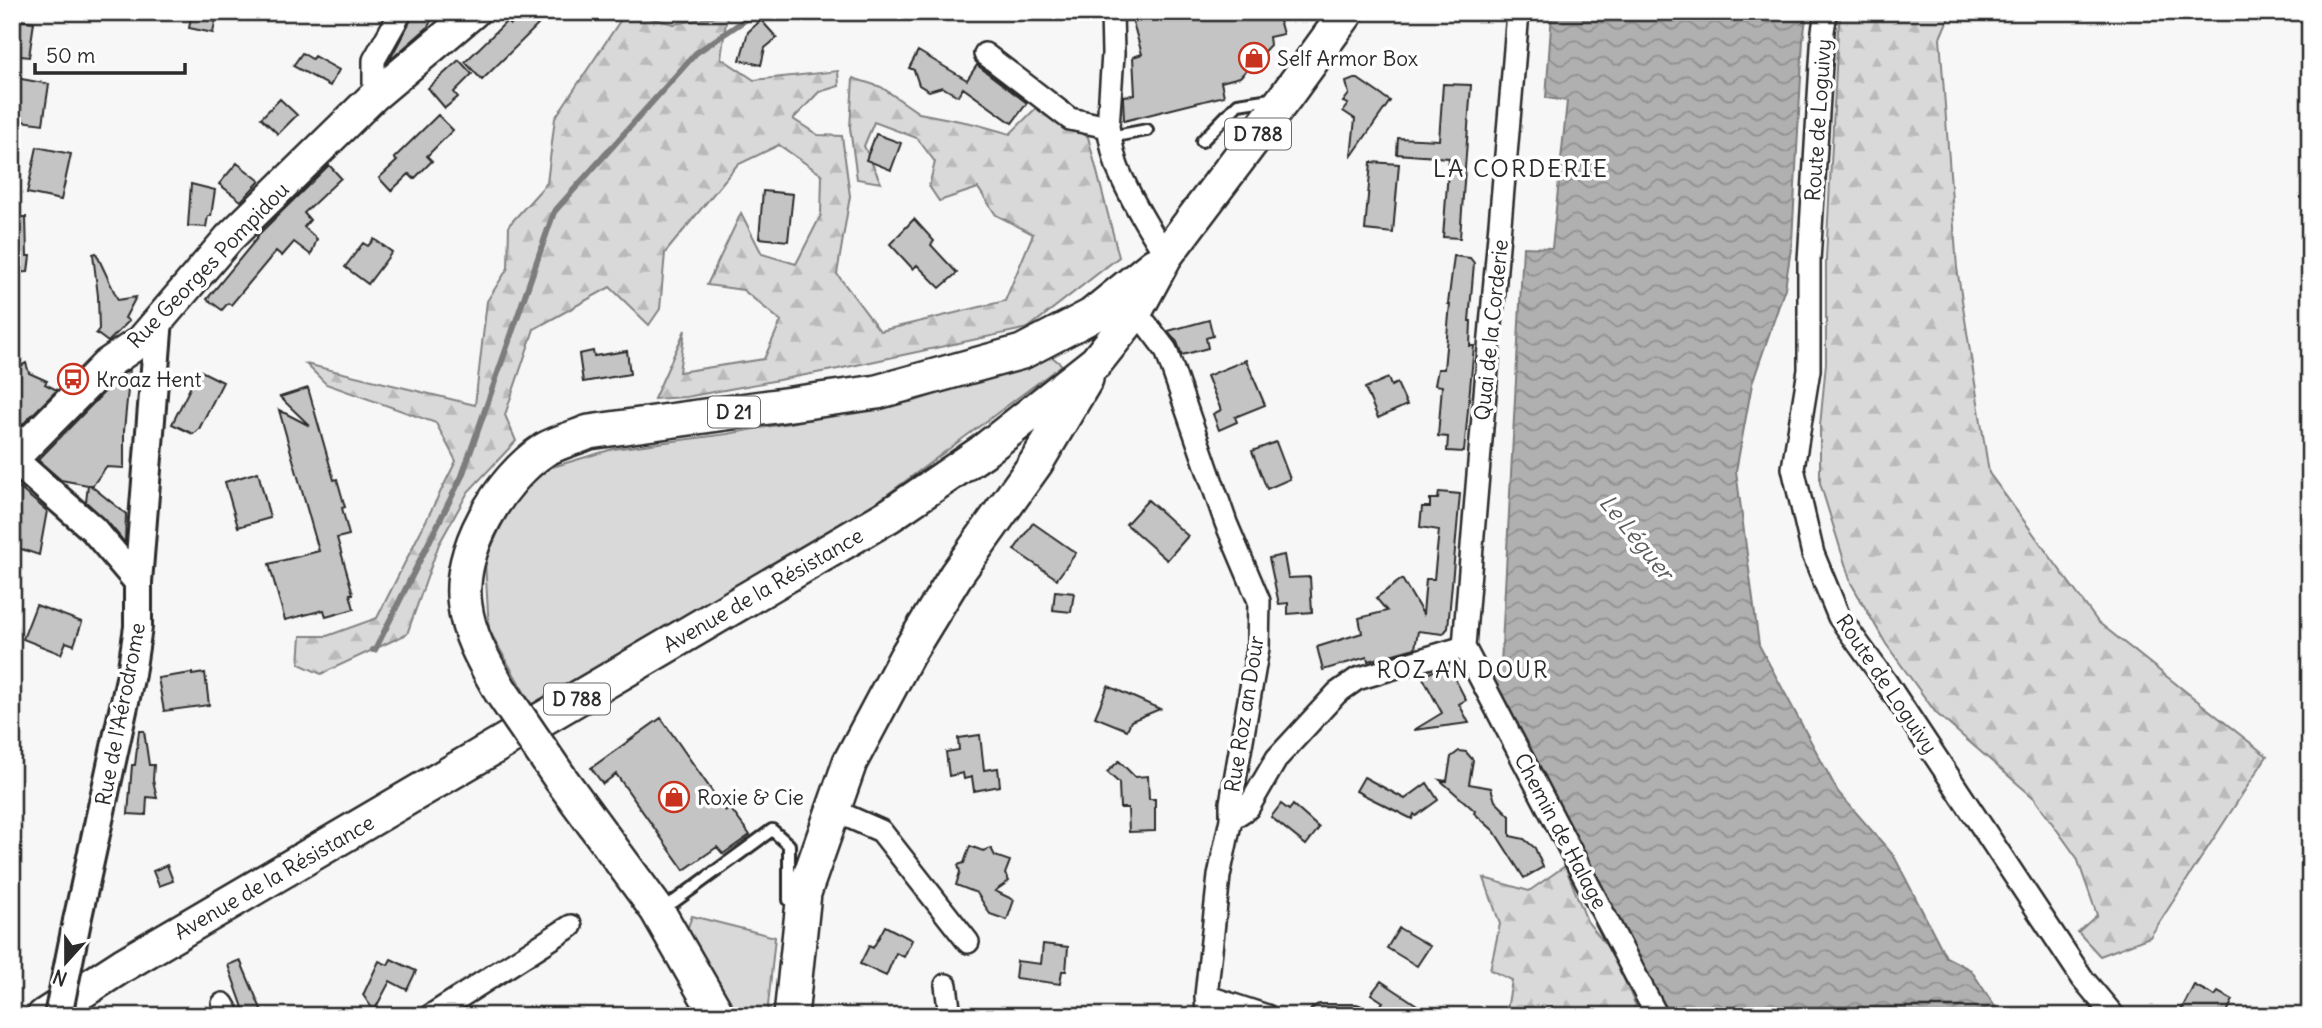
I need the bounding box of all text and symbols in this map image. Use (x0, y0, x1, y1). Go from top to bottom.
scale bar (35, 32, 186, 76)
street label: Route de Loguivy (1799, 38, 1837, 202)
shop icon: Self Armor Box (1237, 41, 1271, 75)
text: 50 m (46, 42, 95, 69)
place label: Self Armor Box (1277, 45, 1418, 72)
road number: D 788 (1225, 118, 1291, 150)
district label: LA CORDERIE (1433, 153, 1609, 183)
street label: Rue Georges Pompidou (121, 176, 295, 354)
street label: Quai de la Corderie (1468, 238, 1514, 422)
bus stop icon: Kroaz Hent (56, 362, 90, 396)
place label: Kroaz Hent (96, 366, 201, 393)
road number: D 21 (708, 396, 760, 428)
water label: Le Léguer (1594, 488, 1682, 588)
street label: Avenue de la Résistance (658, 522, 868, 658)
street label: Route de Loguivy (1830, 609, 1944, 759)
street label: Rue de l'Aérodrome (89, 620, 151, 808)
street label: Rue Roz an Dour (1218, 633, 1270, 794)
district label: ROZ AN DOUR (1376, 655, 1550, 684)
road number: D 788 (544, 684, 610, 714)
street label: Chemin de Halage (1509, 748, 1613, 914)
shop icon: Roxie & Cie (657, 780, 691, 814)
place label: Roxie & Cie (697, 784, 804, 811)
street label: Avenue de la Résistance (169, 809, 379, 945)
north arrow (32, 926, 102, 996)
text: N (49, 964, 70, 991)

